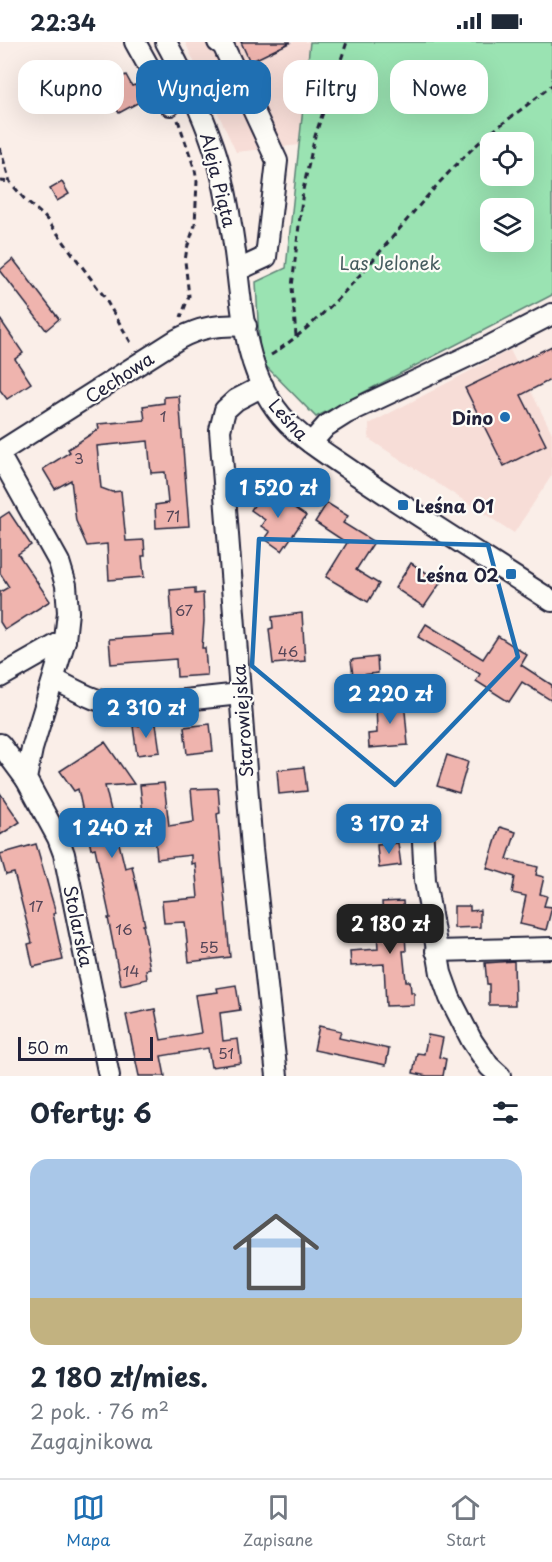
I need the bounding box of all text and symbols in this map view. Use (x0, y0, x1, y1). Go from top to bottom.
text: 22:34 (30, 5, 96, 38)
chip: Kupno (18, 60, 124, 114)
chip: Wynajem (136, 60, 271, 114)
chip: Filtry (283, 60, 378, 114)
chip: Nowe (390, 60, 488, 114)
street label: Aleja Piąta (194, 130, 244, 231)
map controls (480, 132, 534, 252)
button: locate (480, 132, 534, 186)
button: layers (480, 198, 534, 252)
park label: Las Jelonek (339, 249, 441, 276)
street label: Cechowa (79, 344, 159, 409)
street label: Leśna (263, 392, 316, 447)
house number: 1 (160, 404, 166, 427)
place label: Dino (452, 404, 493, 431)
marker: Dino (498, 410, 512, 424)
house number: 3 (74, 446, 84, 469)
pin: 1 520 zł (216, 468, 340, 519)
text: 1 520 zł (239, 472, 317, 502)
place label: Leśna 01 (415, 492, 494, 519)
marker: Leśna 01 (396, 498, 410, 512)
house number: 71 (166, 504, 180, 527)
place label: Leśna 02 (417, 561, 499, 588)
marker: Leśna 02 (504, 567, 518, 581)
house number: 67 (175, 598, 194, 621)
house number: 46 (278, 639, 298, 662)
street label: Starowiejska (225, 663, 259, 779)
pin: 2 220 zł (328, 674, 452, 725)
text: 2 220 zł (348, 678, 432, 708)
pin: 2 310 zł (84, 688, 208, 739)
text: 2 310 zł (107, 692, 185, 722)
pin: 3 170 zł (327, 804, 451, 855)
pin: 1 240 zł (50, 808, 174, 859)
text: 3 170 zł (350, 808, 428, 838)
text: 1 240 zł (73, 812, 151, 842)
street label: Stolarska (57, 883, 101, 970)
house number: 17 (29, 894, 43, 917)
pin: 2 180 zł (328, 904, 452, 955)
text: 2 180 zł (351, 908, 429, 938)
house number: 16 (115, 917, 133, 940)
house number: 55 (199, 935, 219, 958)
house number: 14 (123, 959, 139, 982)
scale bar (18, 1034, 153, 1061)
text: 50 m (27, 1035, 68, 1059)
house number: 51 (218, 1041, 234, 1064)
text: Oferty: 6 (30, 1093, 152, 1132)
icon: filters (489, 1096, 522, 1129)
icon: home (222, 1198, 330, 1306)
text: 2 180 zł/mies. (30, 1357, 208, 1396)
text: 2 pok. · 76 m² (30, 1396, 169, 1426)
text: Zagajnikowa (30, 1426, 152, 1456)
tab: Mapa (66, 1491, 110, 1551)
tab: Zapisane (243, 1491, 313, 1551)
tab: Start (446, 1491, 486, 1551)

